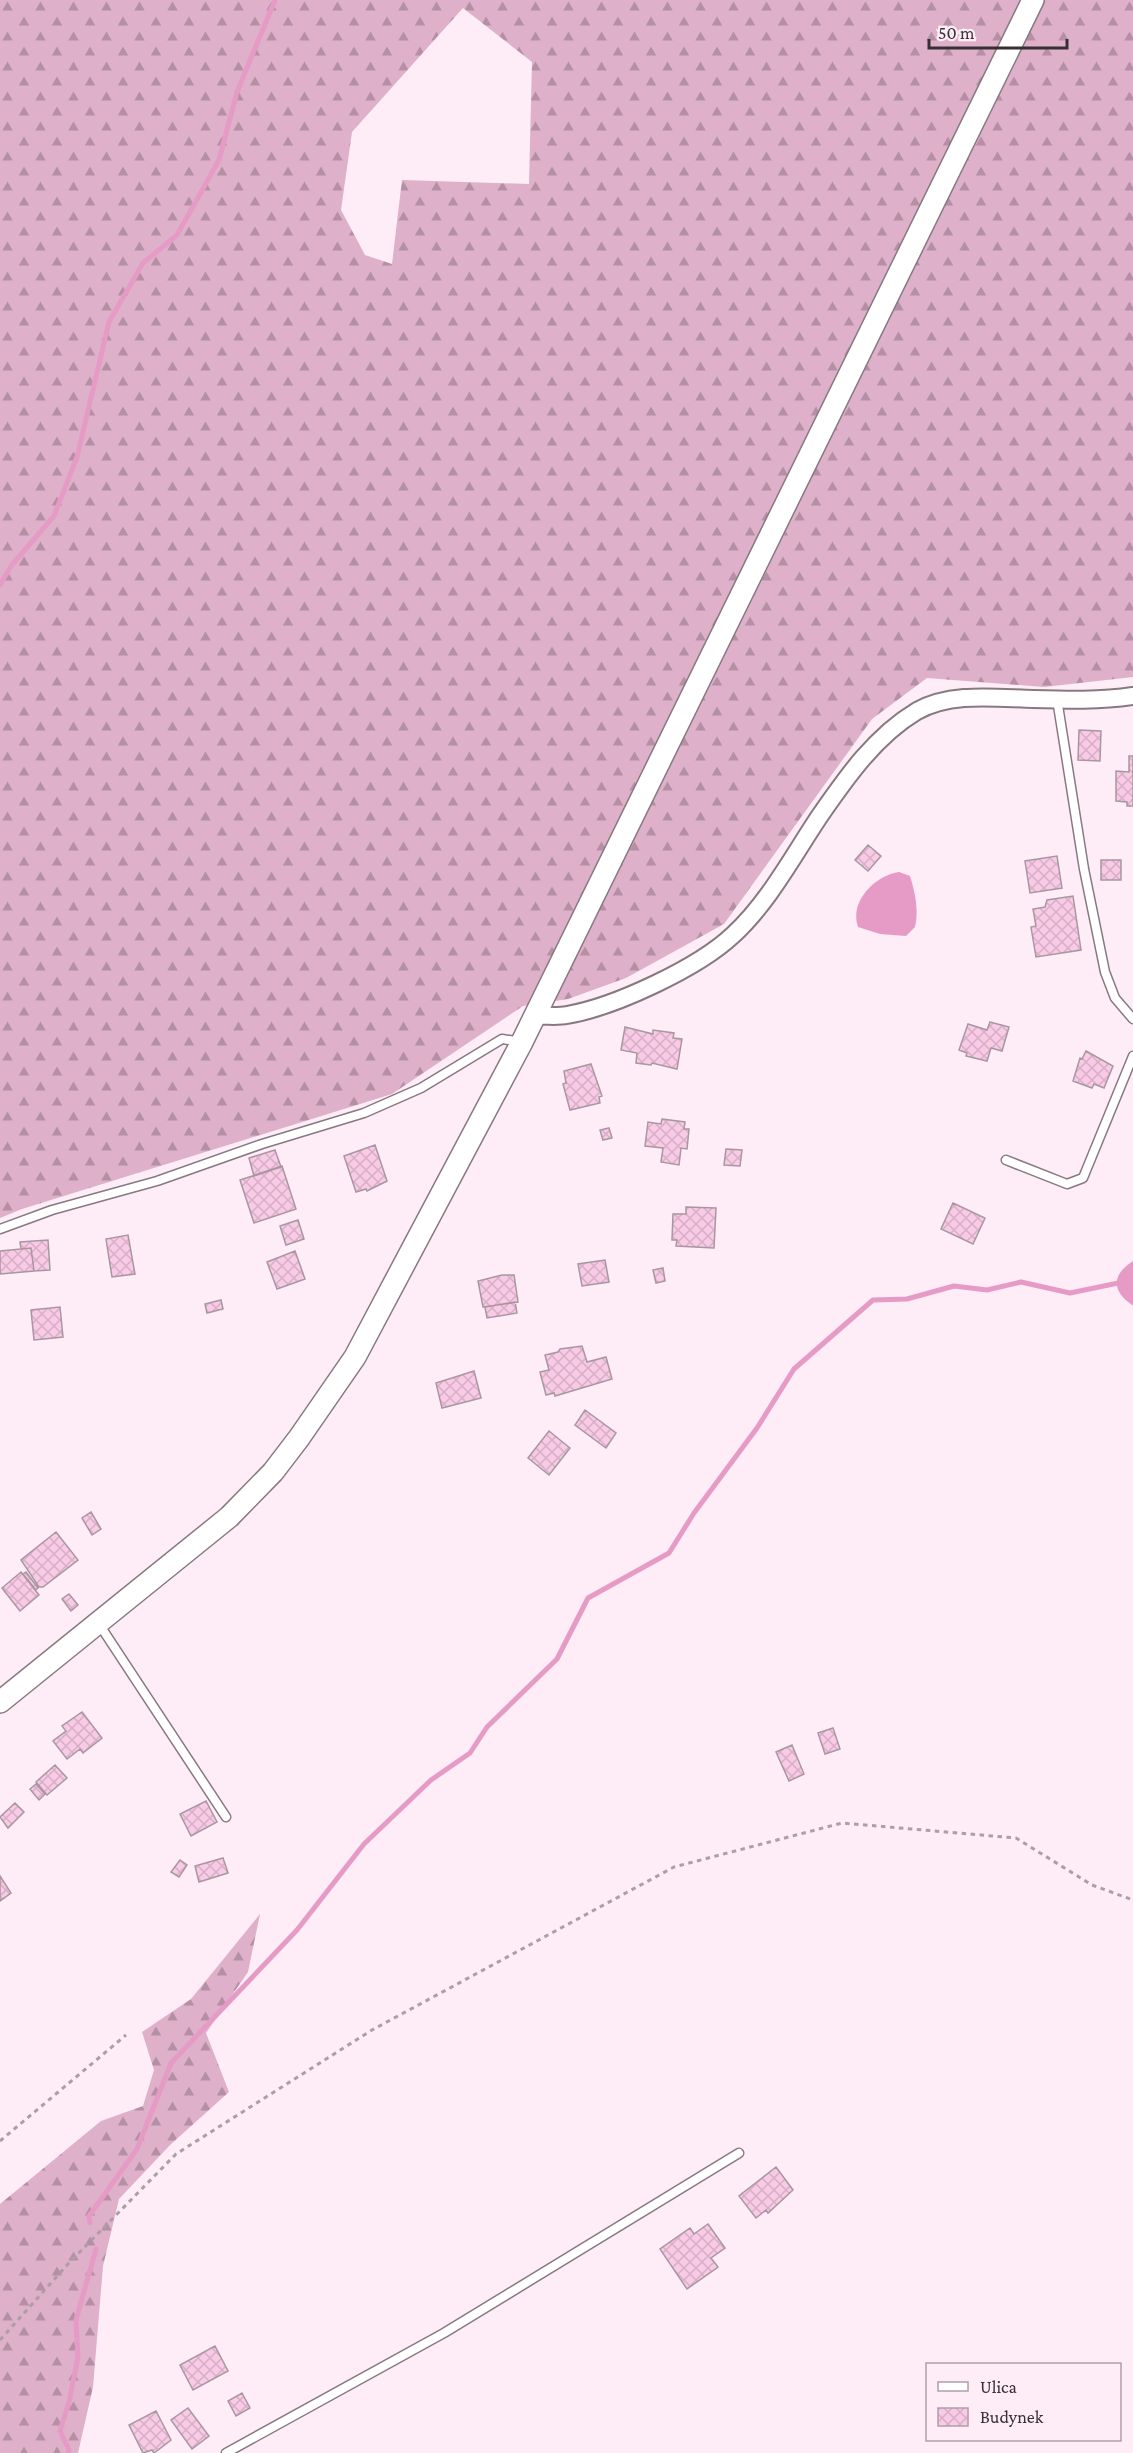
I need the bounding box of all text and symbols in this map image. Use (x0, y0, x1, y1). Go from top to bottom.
scale bar (929, 12, 1067, 50)
text: 50 m (938, 23, 975, 43)
legend (926, 2363, 1121, 2441)
text: Ulica (980, 2377, 1017, 2397)
text: Budynek (980, 2407, 1044, 2427)

